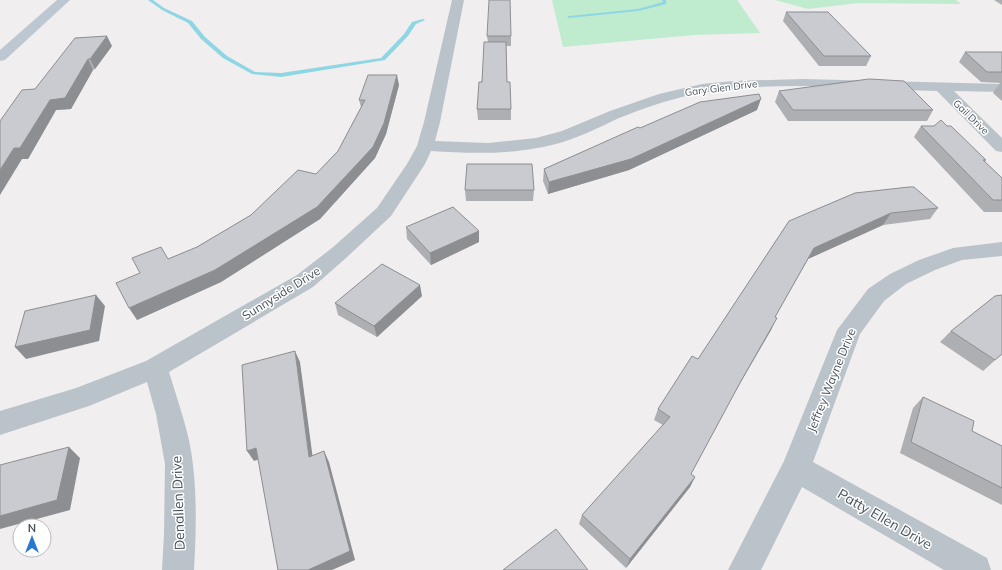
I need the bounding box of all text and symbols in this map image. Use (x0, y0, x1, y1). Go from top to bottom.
street label: Gary Glen Drive (684, 77, 758, 99)
street label: Gail Drive (950, 97, 992, 137)
street label: Sunnyside Drive (239, 263, 323, 323)
street label: Jeffrey Wayne Drive (803, 326, 859, 434)
street label: Denallen Drive (167, 455, 189, 551)
street label: Patty Ellen Drive (835, 485, 935, 553)
north arrow (12, 518, 52, 558)
text: N (28, 521, 36, 535)

